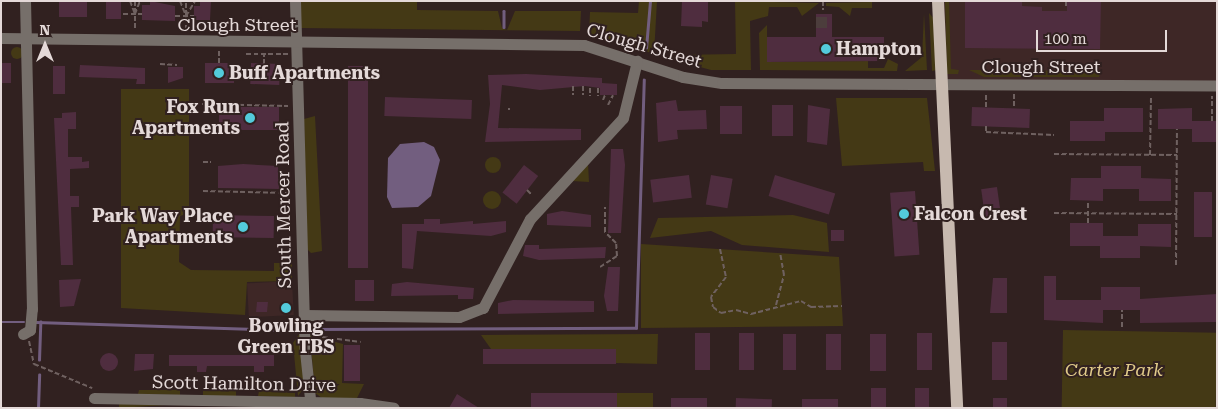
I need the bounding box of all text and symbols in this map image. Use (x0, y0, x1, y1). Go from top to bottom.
street label: Clough Street (178, 14, 296, 36)
street label: Clough Street (584, 19, 704, 73)
north arrow (20, 20, 70, 70)
scale bar (1038, 20, 1169, 52)
text: N (40, 22, 50, 38)
text: 100 m (1044, 30, 1087, 48)
place label: Hampton (836, 38, 922, 60)
marker: Hampton (820, 43, 832, 55)
street label: Clough Street (982, 56, 1100, 78)
place label: Buff Apartments (229, 62, 380, 84)
marker: Buff Apartments (213, 67, 225, 79)
place label: Fox Run Apartments (132, 97, 240, 140)
marker: Fox Run Apartments (244, 112, 256, 124)
street label: South Mercer Road (272, 121, 296, 289)
place label: Falcon Crest (914, 203, 1027, 225)
place label: Park Way Place Apartments (92, 206, 233, 248)
marker: Falcon Crest (898, 208, 910, 220)
marker: Park Way Place Apartments (237, 221, 249, 233)
marker: Bowling Green TBS (280, 302, 292, 314)
place label: Bowling Green TBS (237, 316, 335, 358)
park label: Carter Park (1065, 359, 1163, 381)
street label: Scott Hamilton Drive (152, 372, 336, 396)

